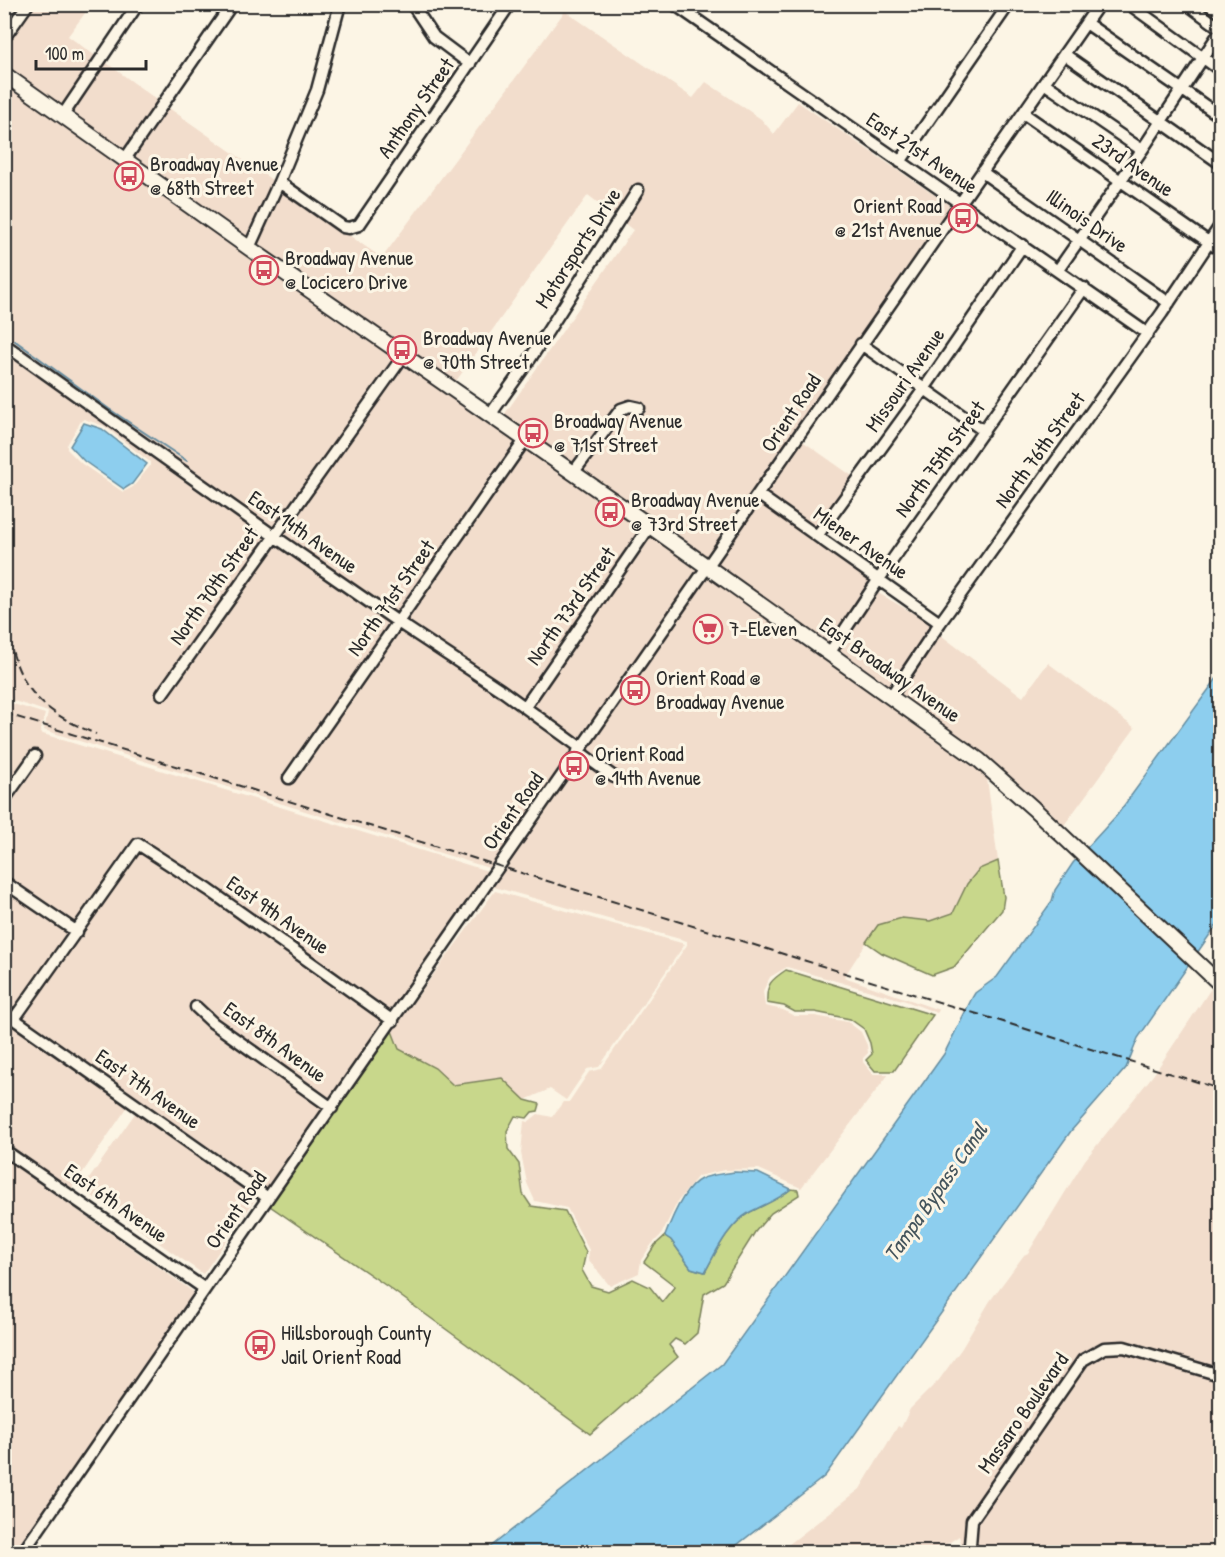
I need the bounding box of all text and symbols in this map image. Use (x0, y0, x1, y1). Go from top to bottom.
scale bar (36, 33, 146, 71)
text: 100 m (45, 41, 84, 66)
street label: Anthony Street (370, 51, 461, 164)
street label: East 21st Avenue (861, 105, 984, 201)
street label: 23rd Avenue (1087, 126, 1180, 203)
place label: Broadway Avenue @ 68th Street (150, 149, 279, 202)
bus stop icon: Broadway Avenue @ 68th Street (113, 160, 145, 192)
street label: Motorsports Drive (528, 182, 627, 313)
street label: Illinois Drive (1041, 182, 1134, 259)
place label: Orient Road @ 21st Avenue (835, 191, 942, 244)
bus stop icon: Orient Road @ 21st Avenue (947, 202, 979, 234)
place label: Broadway Avenue @ Locicero Drive (285, 243, 414, 296)
bus stop icon: Broadway Avenue @ Locicero Drive (248, 254, 280, 286)
street label: Missouri Avenue (858, 322, 951, 438)
place label: Broadway Avenue @ 70th Street (423, 323, 552, 376)
bus stop icon: Broadway Avenue @ 70th Street (386, 334, 418, 366)
street label: Orient Road (754, 368, 827, 458)
street label: North 76th Street (988, 385, 1092, 514)
street label: North 75th Street (887, 394, 992, 523)
place label: Broadway Avenue @ 71st Street (554, 406, 683, 459)
bus stop icon: Broadway Avenue @ 71st Street (517, 417, 549, 449)
street label: East 14th Avenue (243, 483, 364, 580)
place label: Broadway Avenue @ 73rd Street (631, 485, 760, 538)
bus stop icon: Broadway Avenue @ 73rd Street (594, 496, 626, 528)
street label: Miener Avenue (808, 499, 914, 586)
street label: North 70th Street (162, 520, 266, 651)
street label: North 71st Street (340, 533, 442, 662)
street label: North 73rd Street (519, 540, 623, 671)
street label: East Broadway Avenue (814, 610, 967, 729)
supermarket icon: 7-Eleven (692, 613, 724, 645)
place label: 7-Eleven (729, 614, 797, 643)
place label: Orient Road @ Broadway Avenue (656, 663, 785, 716)
bus stop icon: Orient Road @ Broadway Avenue (619, 674, 651, 706)
place label: Orient Road @ 14th Avenue (595, 739, 701, 792)
bus stop icon: Orient Road @ 14th Avenue (558, 750, 590, 782)
street label: Orient Road (475, 766, 550, 855)
street label: East 9th Avenue (221, 868, 336, 961)
street label: East 8th Avenue (218, 994, 333, 1089)
street label: East 7th Avenue (90, 1042, 207, 1136)
water label: Tampa Bypass Canal (876, 1116, 995, 1267)
street label: East 6th Avenue (59, 1156, 174, 1249)
street label: Orient Road (198, 1165, 273, 1254)
place label: Hillsborough County Jail Orient Road (281, 1318, 432, 1371)
bus stop icon: Hillsborough County Jail Orient Road (244, 1329, 276, 1361)
street label: Massaro Boulevard (970, 1347, 1075, 1479)

